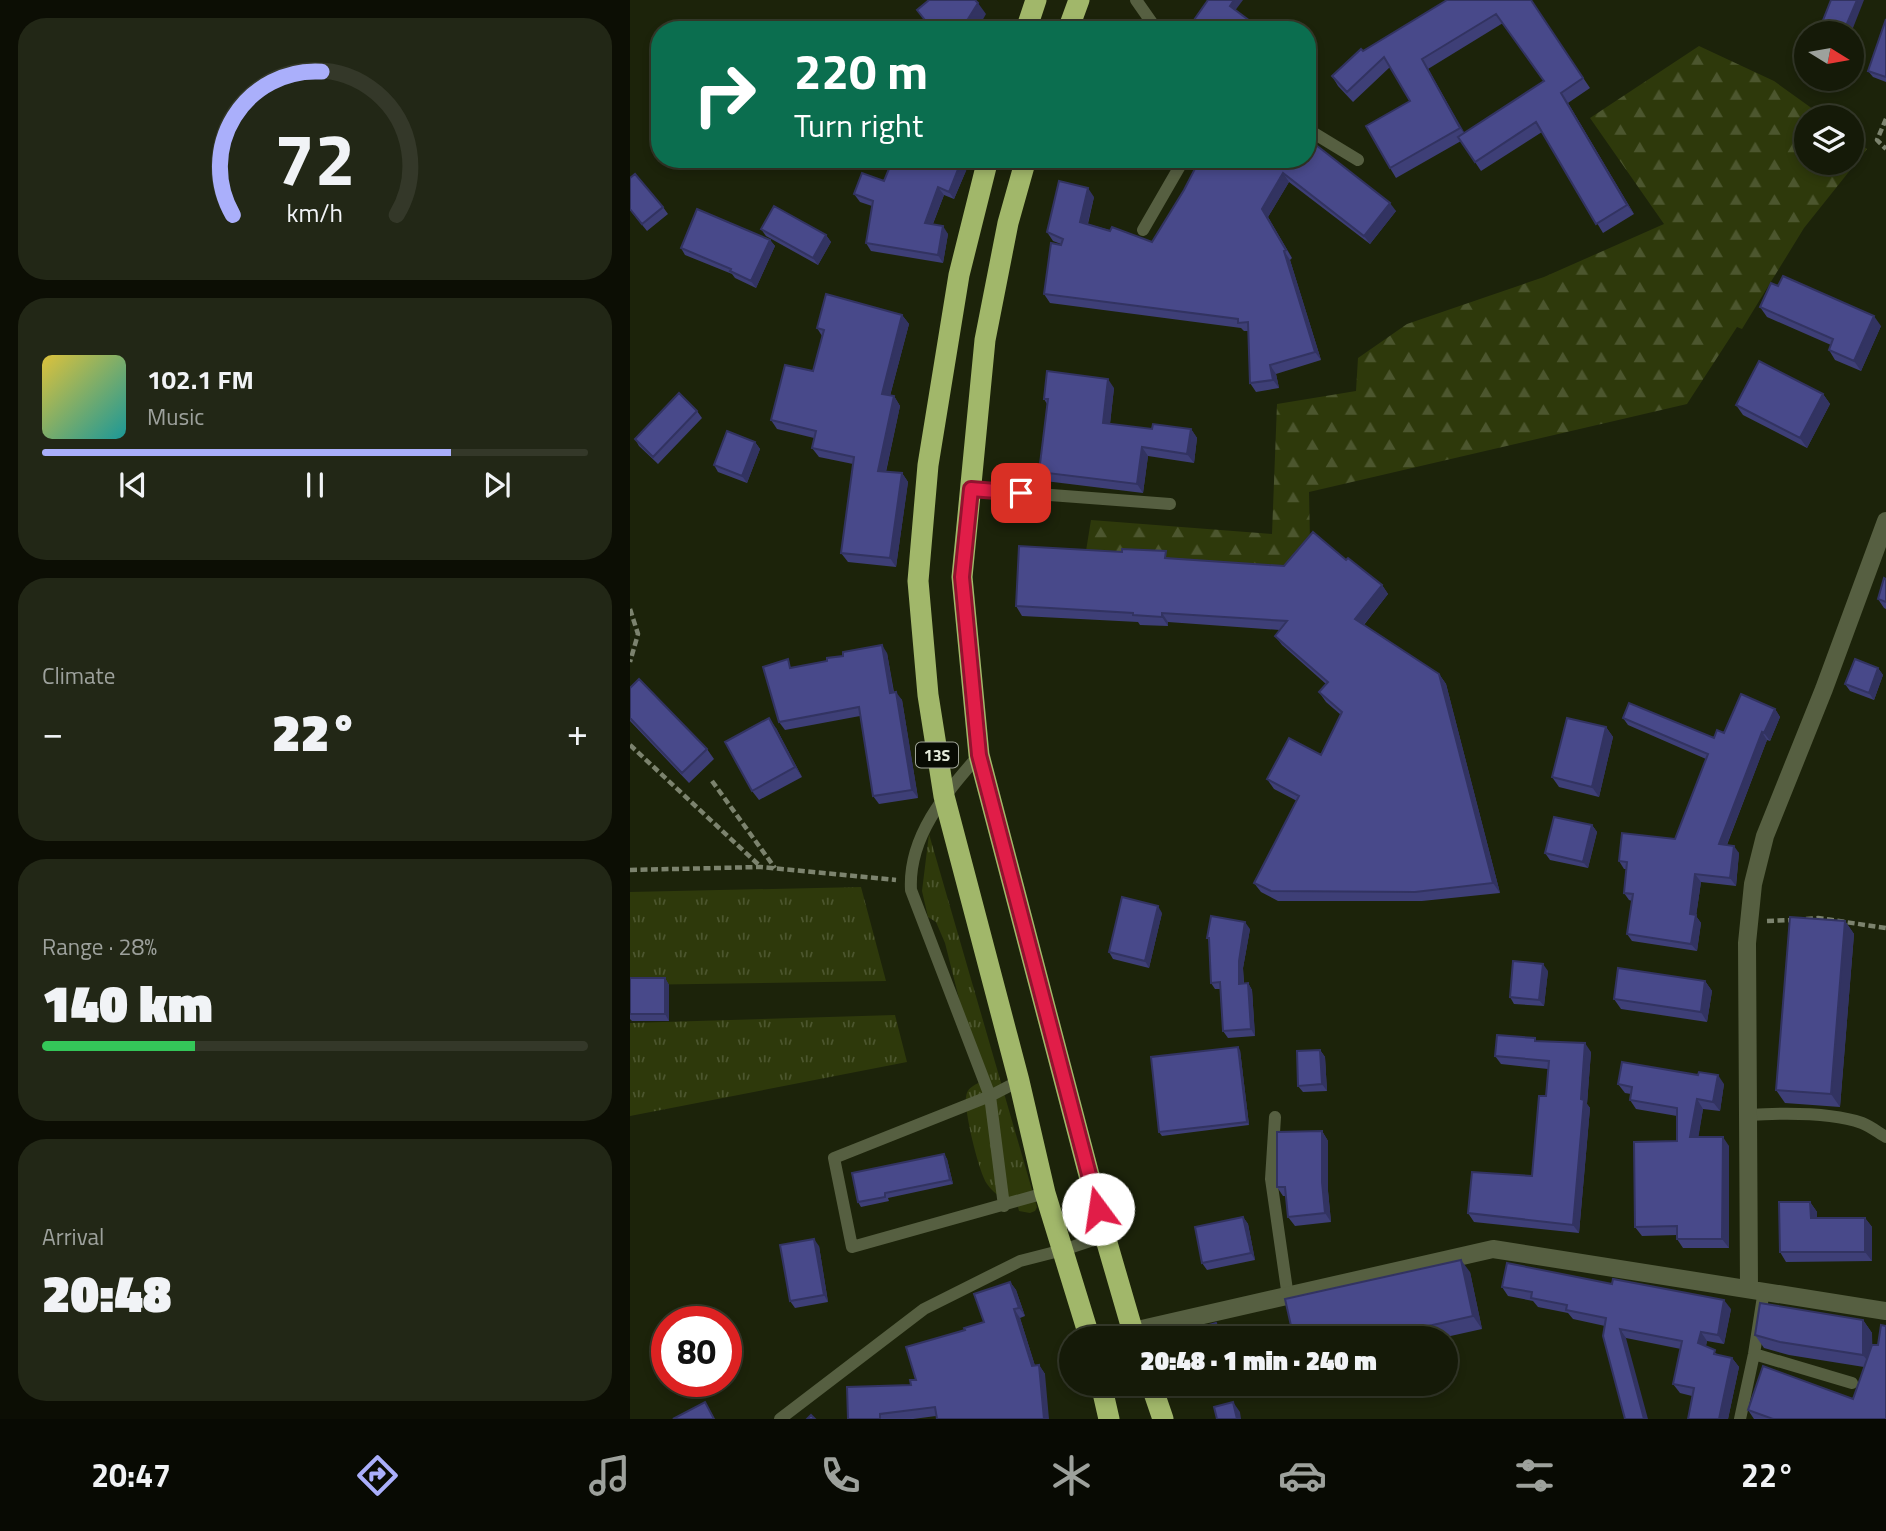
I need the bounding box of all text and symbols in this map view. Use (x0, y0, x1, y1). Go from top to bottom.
north arrow (1794, 21, 1864, 91)
map controls (1794, 21, 1864, 175)
text: 220 m (794, 33, 928, 108)
icon: right (679, 49, 770, 140)
text: Turn right (794, 101, 923, 149)
text: 72 (274, 103, 356, 213)
button: layers (1794, 105, 1864, 175)
text: km/h (287, 194, 343, 232)
text: 102.1 FM (147, 360, 254, 399)
text: Music (147, 399, 204, 434)
pin (991, 463, 1051, 523)
icon: previous (114, 466, 152, 504)
icon: pause (296, 466, 334, 504)
icon: next (478, 466, 516, 504)
icon: arrive (1002, 474, 1040, 512)
text: Climate (42, 658, 115, 693)
text: 22° (272, 692, 358, 771)
text: − (42, 703, 63, 761)
text: + (567, 703, 588, 761)
road number: 13S (916, 742, 958, 768)
text: Range · 28% (42, 929, 157, 964)
text: 140 km (42, 963, 213, 1042)
position arrow (1061, 1172, 1135, 1246)
text: Arrival (42, 1219, 104, 1254)
text: 20:48 (42, 1253, 171, 1332)
speed limit sign: 80 (651, 1306, 742, 1397)
text: 20:48 · 1 min · 240 m (1140, 1341, 1377, 1380)
text: 20:47 (91, 1451, 171, 1499)
icon: directions (353, 1451, 402, 1500)
icon: music (585, 1451, 634, 1500)
icon: phone (816, 1451, 865, 1500)
icon: climate (1047, 1451, 1096, 1500)
icon: car (1278, 1451, 1327, 1500)
icon: filters (1510, 1451, 1559, 1500)
text: 22° (1741, 1451, 1795, 1499)

